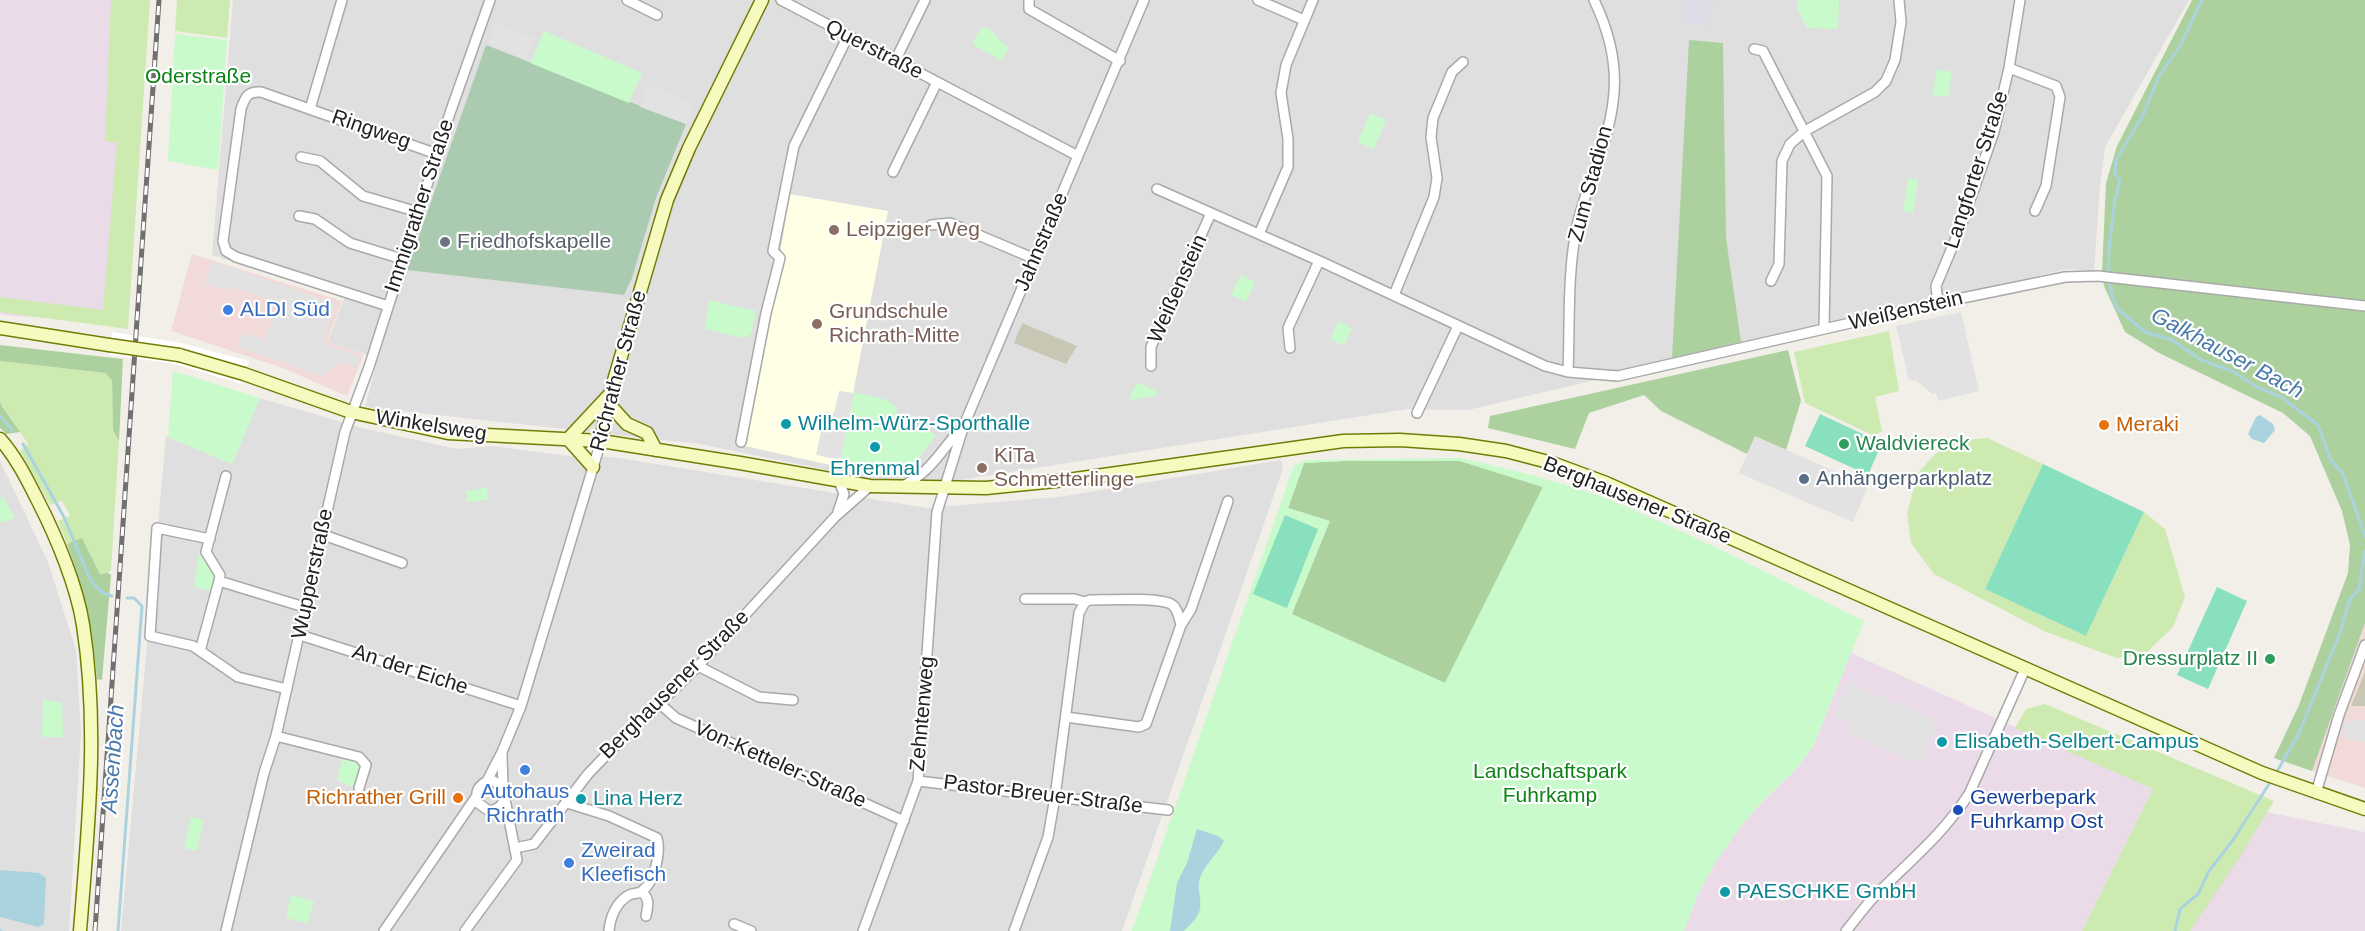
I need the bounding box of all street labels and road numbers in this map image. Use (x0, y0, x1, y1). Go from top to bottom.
street label: Querstraße (821, 15, 927, 85)
street label: Langforter Straße (1940, 88, 2014, 252)
street label: Ringweg (328, 105, 414, 155)
street label: Immigrather Straße (380, 116, 460, 296)
street label: Zum Stadion (1563, 123, 1619, 245)
street label: Jahnstraße (1010, 189, 1074, 295)
street label: Weißenstein (1143, 231, 1213, 347)
street label: Weißenstein (1846, 286, 1966, 336)
street label: Richrather Straße (585, 288, 653, 454)
street label: Winkelsweg (374, 405, 488, 447)
street label: Berghausener Straße (1539, 452, 1735, 550)
street label: Wupperstraße (287, 506, 339, 642)
street label: Berghausener Straße (595, 605, 755, 765)
street label: An der Eiche (349, 639, 471, 701)
street label: Zehntenweg (905, 655, 941, 773)
street label: Von-Ketteler-Straße (690, 716, 870, 814)
street label: Pastor-Breuer-Straße (942, 770, 1144, 820)

